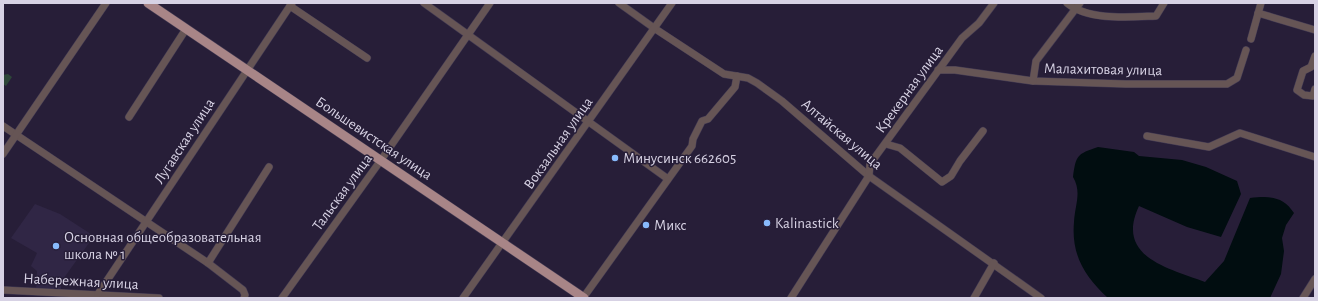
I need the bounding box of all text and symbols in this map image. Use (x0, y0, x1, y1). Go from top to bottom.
street label: Крекерная улица (873, 43, 946, 136)
street label: Малахитовая улица (1044, 61, 1162, 78)
street label: Большевистская улица (313, 94, 435, 183)
street label: Вокзальная улица (521, 95, 596, 192)
street label: Лугавская улица (151, 96, 218, 186)
street label: Алтайская улица (798, 96, 885, 172)
street label: Тальская улица (310, 151, 375, 233)
place label: Минусинск 662605 (623, 151, 736, 166)
marker: Минусинск 662605 (610, 153, 620, 163)
place label: Kalinastick (775, 216, 839, 231)
place label: Микс (654, 218, 687, 233)
marker: Kalinastick (762, 218, 772, 228)
marker: Микс (641, 220, 651, 230)
place label: Основная общеобразовательная школа № 1 (64, 230, 262, 262)
marker: Основная общеобразовательная школа № 1 (51, 241, 61, 251)
street label: Набережная улица (23, 271, 139, 292)

